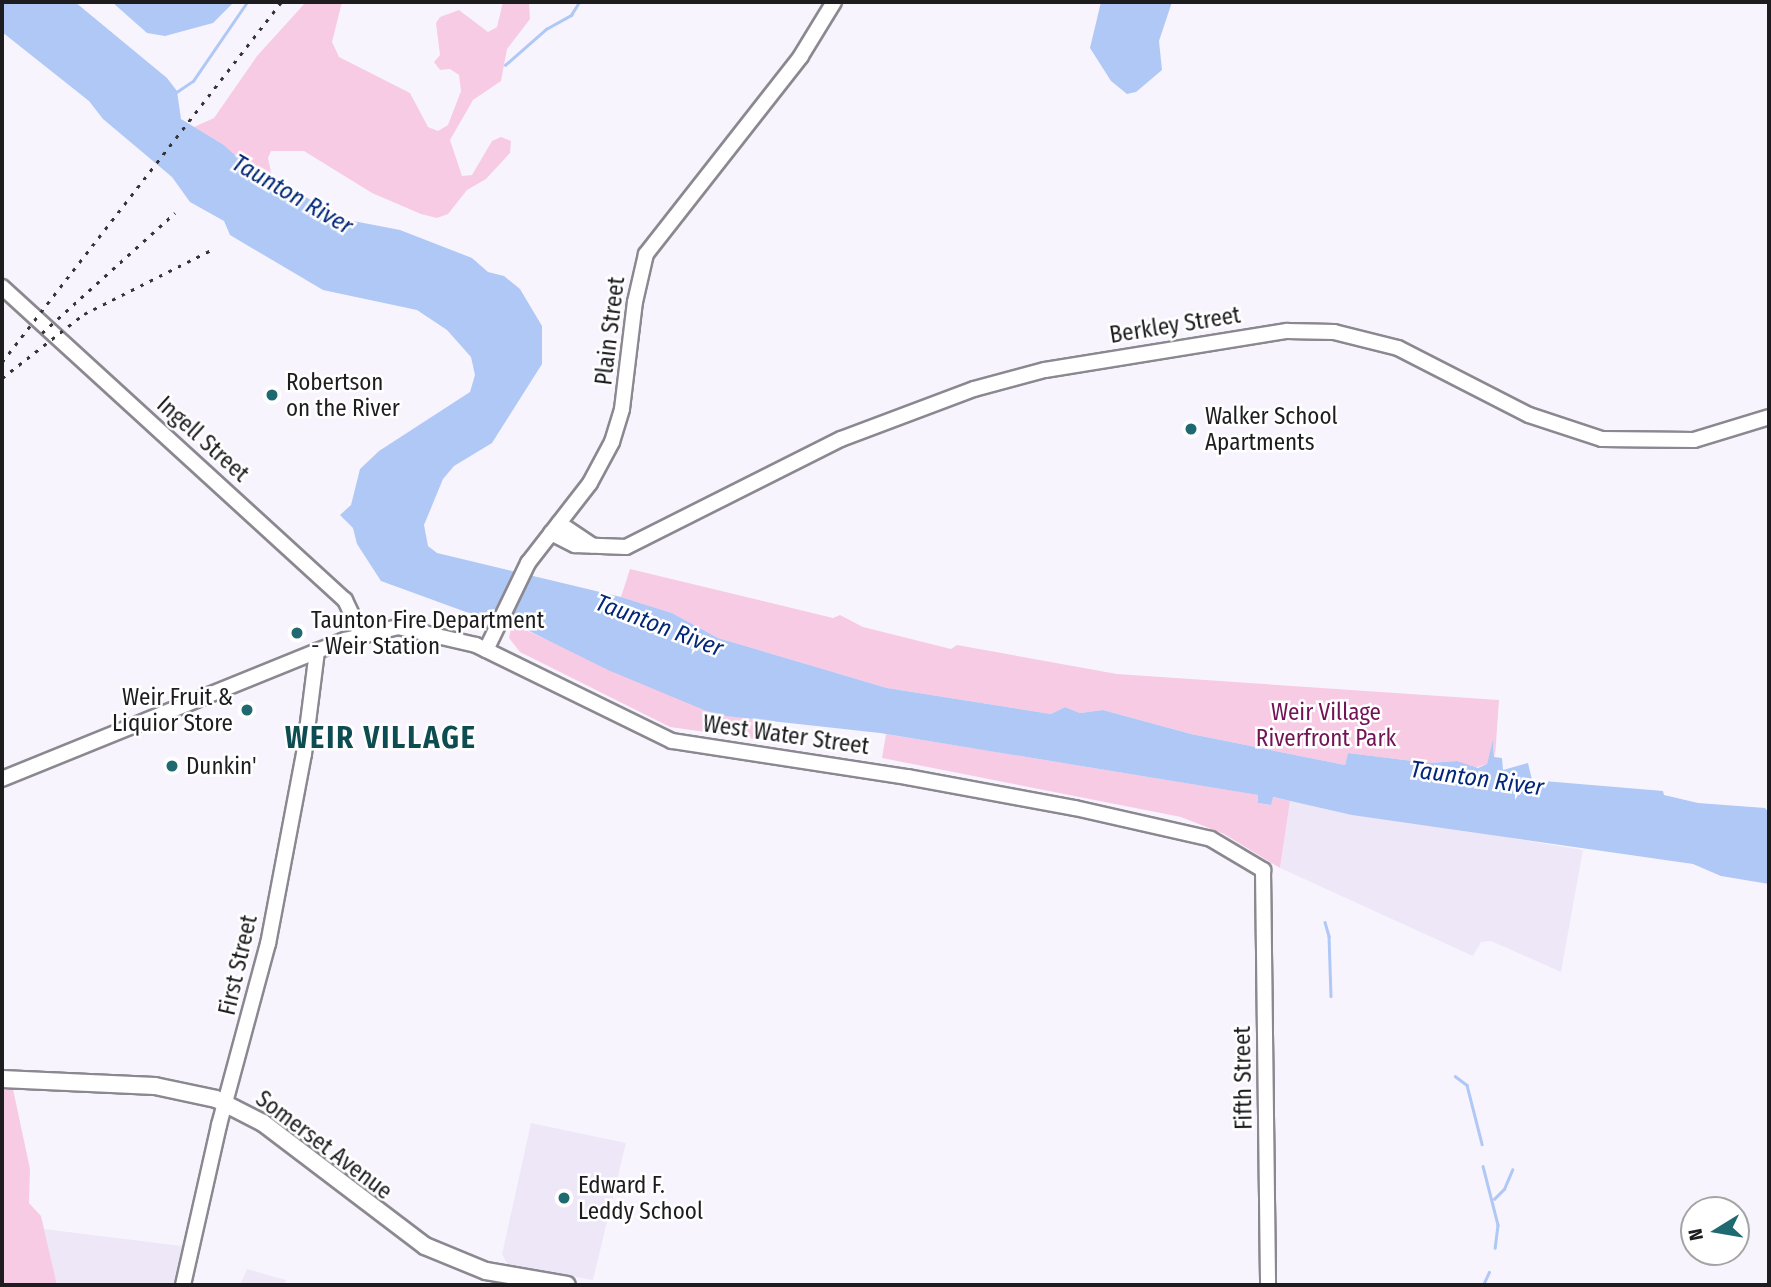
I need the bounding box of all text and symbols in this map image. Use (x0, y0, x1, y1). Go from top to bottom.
water label: Taunton River (227, 149, 357, 241)
street label: Plain Street (590, 275, 630, 387)
street label: Berkley Street (1108, 301, 1242, 349)
place label: Robertson on the River (286, 368, 400, 422)
marker: Robertson on the River (264, 387, 280, 403)
street label: Ingell Street (151, 391, 255, 487)
place label: Walker School Apartments (1205, 402, 1338, 456)
marker: Walker School Apartments (1183, 421, 1199, 437)
water label: Taunton River (591, 588, 727, 664)
place label: Taunton Fire Department - Weir Station (311, 606, 544, 660)
marker: Taunton Fire Department - Weir Station (289, 625, 305, 641)
place label: Weir Fruit & Liquior Store (112, 683, 233, 737)
park label: Weir Village Riverfront Park (1256, 698, 1396, 752)
marker: Weir Fruit & Liquior Store (239, 702, 255, 718)
street label: West Water Street (701, 710, 871, 760)
district label: WEIR VILLAGE (286, 720, 476, 756)
place label: Dunkin' (186, 752, 257, 780)
water label: Taunton River (1408, 755, 1546, 803)
marker: Dunkin' (164, 758, 180, 774)
street label: First Street (213, 912, 263, 1018)
street label: Fifth Street (1228, 1026, 1258, 1130)
street label: Somerset Avenue (250, 1085, 398, 1205)
place label: Edward F. Leddy School (578, 1171, 703, 1225)
marker: Edward F. Leddy School (556, 1190, 572, 1206)
north arrow (1680, 1196, 1750, 1266)
text: N (1683, 1227, 1708, 1243)

